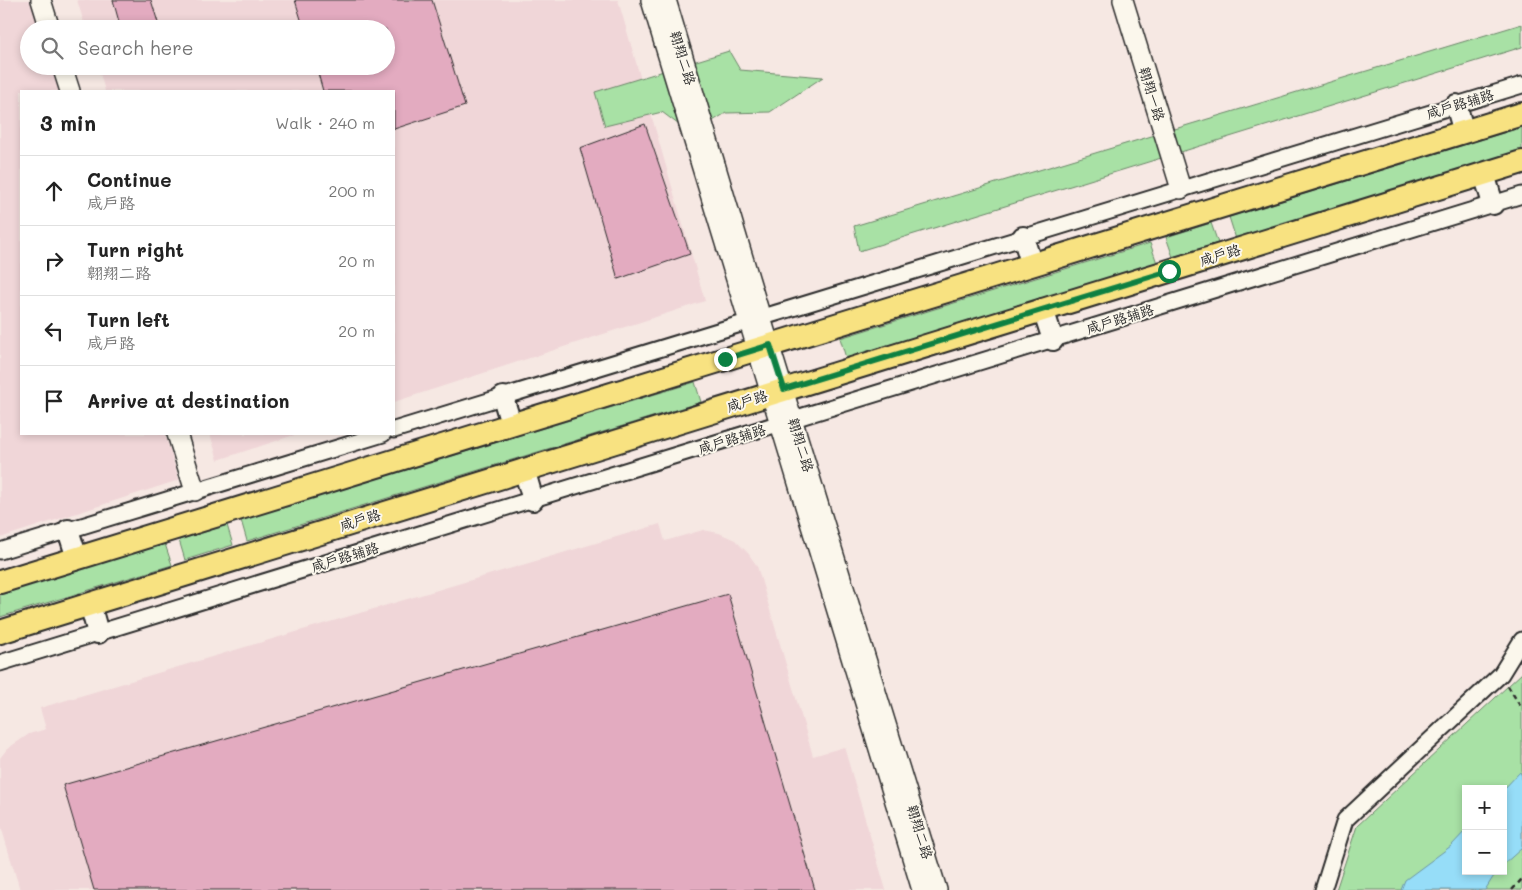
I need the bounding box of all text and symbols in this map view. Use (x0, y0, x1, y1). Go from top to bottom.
search box (20, 20, 395, 75)
street label: 翱翔二路 (666, 28, 701, 87)
icon: search (38, 34, 66, 62)
text: Search here (78, 35, 194, 60)
street label: 翱翔一路 (1135, 64, 1170, 123)
street label: 咸户路辅路 (1424, 84, 1496, 123)
text: 3 min (40, 109, 96, 136)
text: Walk · 240 m (275, 112, 375, 133)
text: Continue (87, 167, 172, 192)
icon: ahead (40, 177, 68, 205)
text: 200 m (328, 180, 375, 201)
text: 咸户路 (87, 192, 135, 213)
text: Turn right (87, 237, 184, 262)
street label: 咸户路 (1197, 239, 1243, 270)
icon: right (40, 247, 68, 275)
text: 20 m (338, 250, 375, 271)
route start (1158, 260, 1181, 283)
text: 翱翔二路 (87, 262, 151, 283)
street label: 咸户路辅路 (1084, 299, 1156, 338)
text: Turn left (87, 307, 170, 332)
icon: left (40, 317, 68, 345)
text: 20 m (338, 320, 375, 341)
text: 咸户路 (87, 332, 135, 353)
route end (714, 348, 737, 371)
street label: 咸户路 (724, 385, 770, 416)
icon: arrive (40, 387, 68, 415)
text: Arrive at destination (87, 388, 290, 413)
street label: 翱翔二路 (784, 415, 819, 474)
street label: 咸户路辅路 (696, 419, 768, 458)
street label: 咸户路 (337, 504, 383, 535)
street label: 咸户路辅路 (309, 537, 381, 576)
map controls (1462, 785, 1507, 875)
button: + (1462, 785, 1507, 830)
street label: 翱翔二路 (903, 802, 938, 861)
button: − (1462, 830, 1507, 875)

